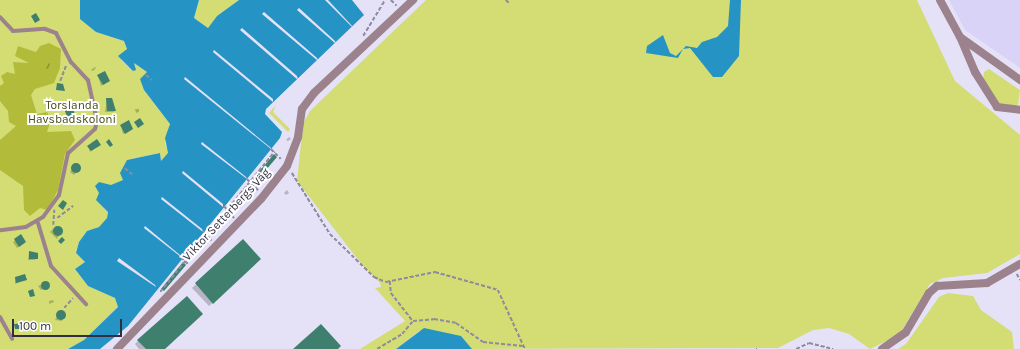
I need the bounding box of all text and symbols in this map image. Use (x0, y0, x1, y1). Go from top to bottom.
park label: Torslanda Havsbadskoloni (28, 99, 116, 127)
street label: Viktor Setterbergs Väg (180, 166, 274, 264)
scale bar (14, 311, 124, 337)
text: 100 m (19, 319, 51, 333)

